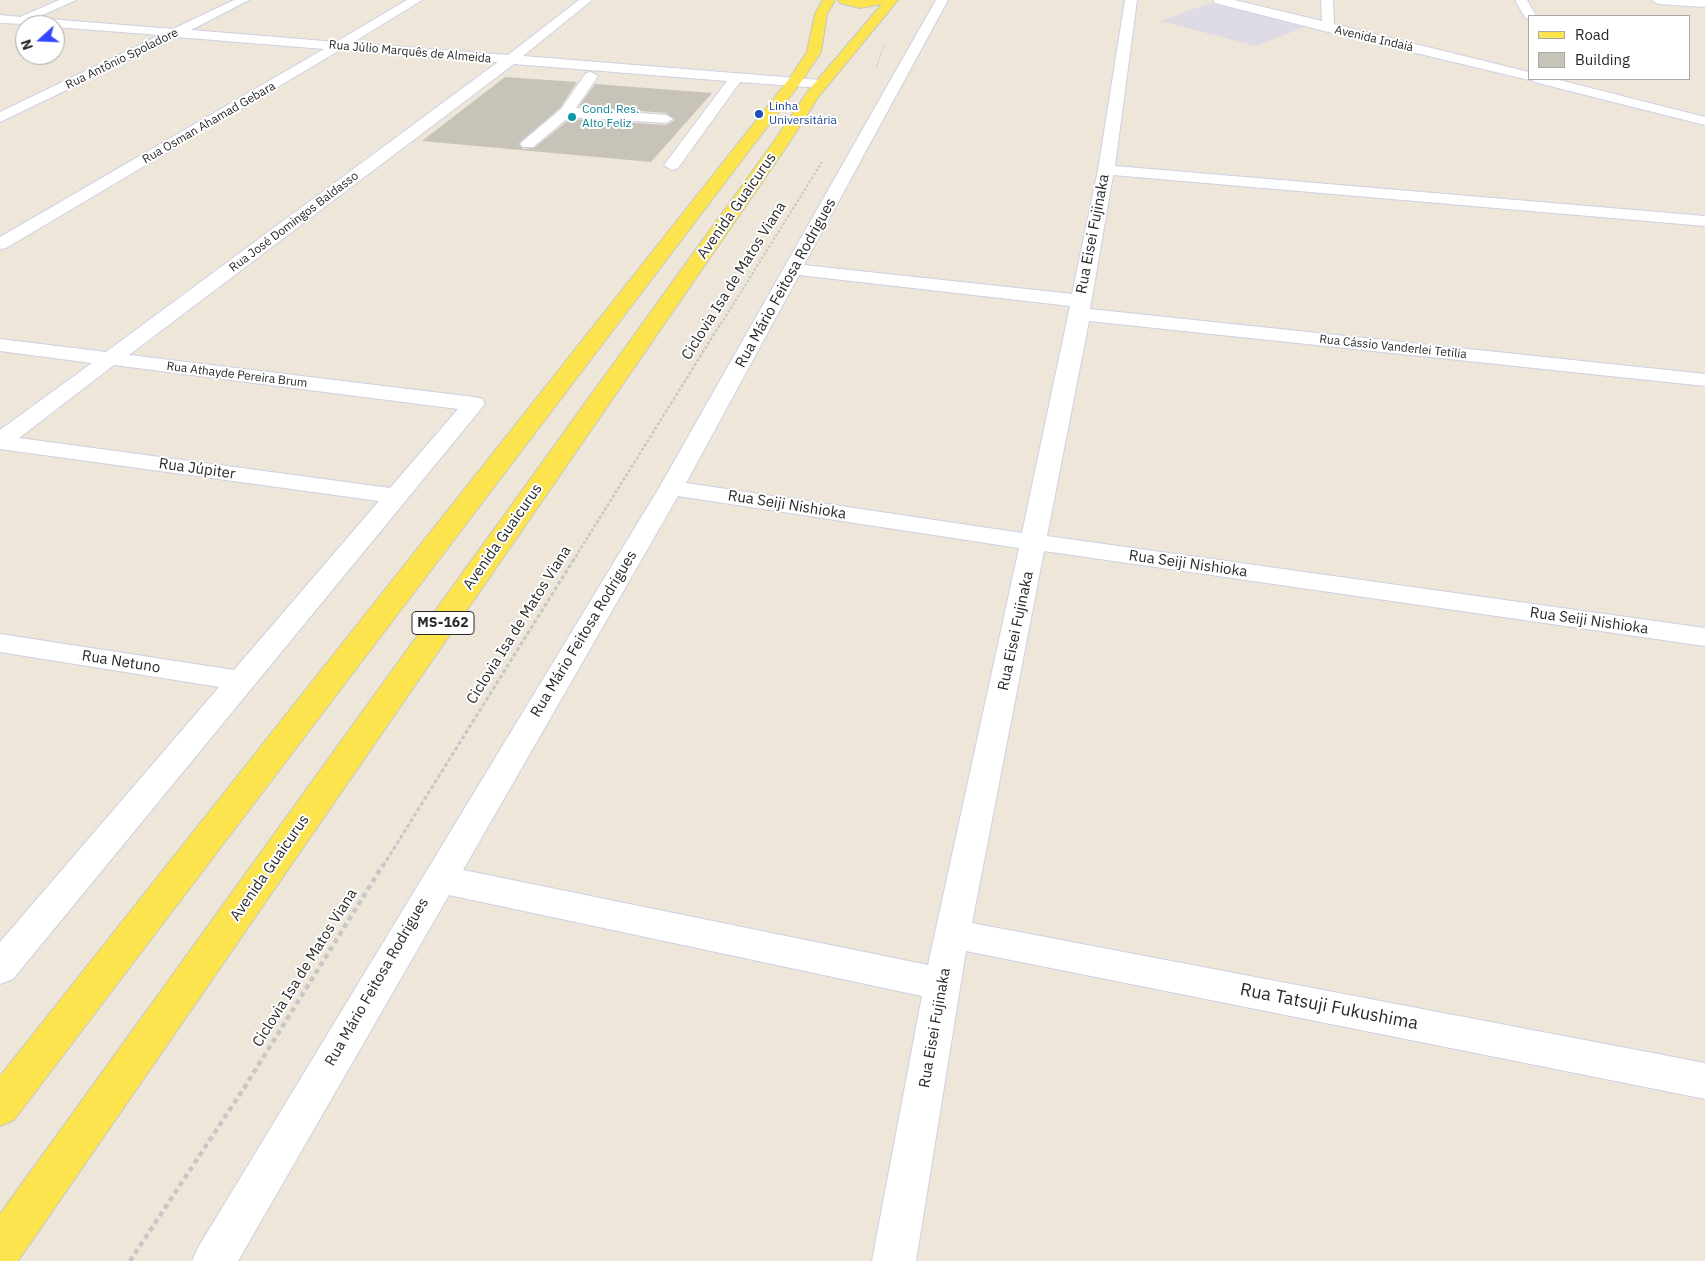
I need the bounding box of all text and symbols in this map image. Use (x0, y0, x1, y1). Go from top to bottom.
north arrow (15, 15, 65, 65)
legend (1528, 15, 1690, 80)
street label: Avenida Indaiá (1333, 23, 1415, 55)
street label: Rua Antônio Spoladore (63, 25, 181, 93)
text: Road (1575, 25, 1610, 44)
text: N (17, 37, 37, 53)
street label: Rua Júlio Marquês de Almeida (328, 38, 492, 66)
text: Building (1575, 50, 1630, 69)
street label: Rua Osman Ahamad Gebara (140, 79, 278, 167)
place label: Linha Universitária (769, 100, 837, 128)
place label: Cond. Res. Alto Feliz (582, 103, 639, 131)
marker: Linha Universitária (753, 108, 765, 120)
marker: Cond. Res. Alto Feliz (566, 111, 578, 123)
street label: Avenida Guaicurus (694, 149, 780, 263)
street label: Rua José Domingos Baldasso (227, 169, 361, 275)
street label: Rua Eisei Fujinaka (1073, 173, 1113, 295)
street label: Rua Mário Feitosa Rodrigues (732, 195, 840, 371)
street label: Ciclovia Isa de Matos Viana (678, 199, 790, 363)
street label: Rua Cássio Vanderlei Tetilia (1319, 332, 1467, 362)
street label: Rua Athayde Pereira Brum (166, 359, 308, 391)
street label: Rua Júpiter (158, 455, 236, 483)
street label: Avenida Guaicurus (460, 480, 546, 594)
street label: Rua Seiji Nishioka (727, 487, 847, 523)
street label: Ciclovia Isa de Matos Viana (463, 543, 575, 707)
street label: Rua Mário Feitosa Rodrigues (527, 547, 641, 721)
street label: Rua Seiji Nishioka (1128, 547, 1248, 581)
street label: Rua Eisei Fujinaka (995, 570, 1037, 692)
street label: Rua Seiji Nishioka (1529, 604, 1649, 638)
road number: MS-162 (412, 612, 474, 634)
street label: Rua Netuno (80, 647, 162, 677)
street label: Avenida Guaicurus (227, 811, 313, 925)
street label: Ciclovia Isa de Matos Viana (249, 886, 361, 1050)
street label: Rua Mário Feitosa Rodrigues (321, 895, 433, 1069)
street label: Rua Eisei Fujinaka (916, 967, 954, 1089)
street label: Rua Tatsuji Fukushima (1238, 979, 1420, 1035)

